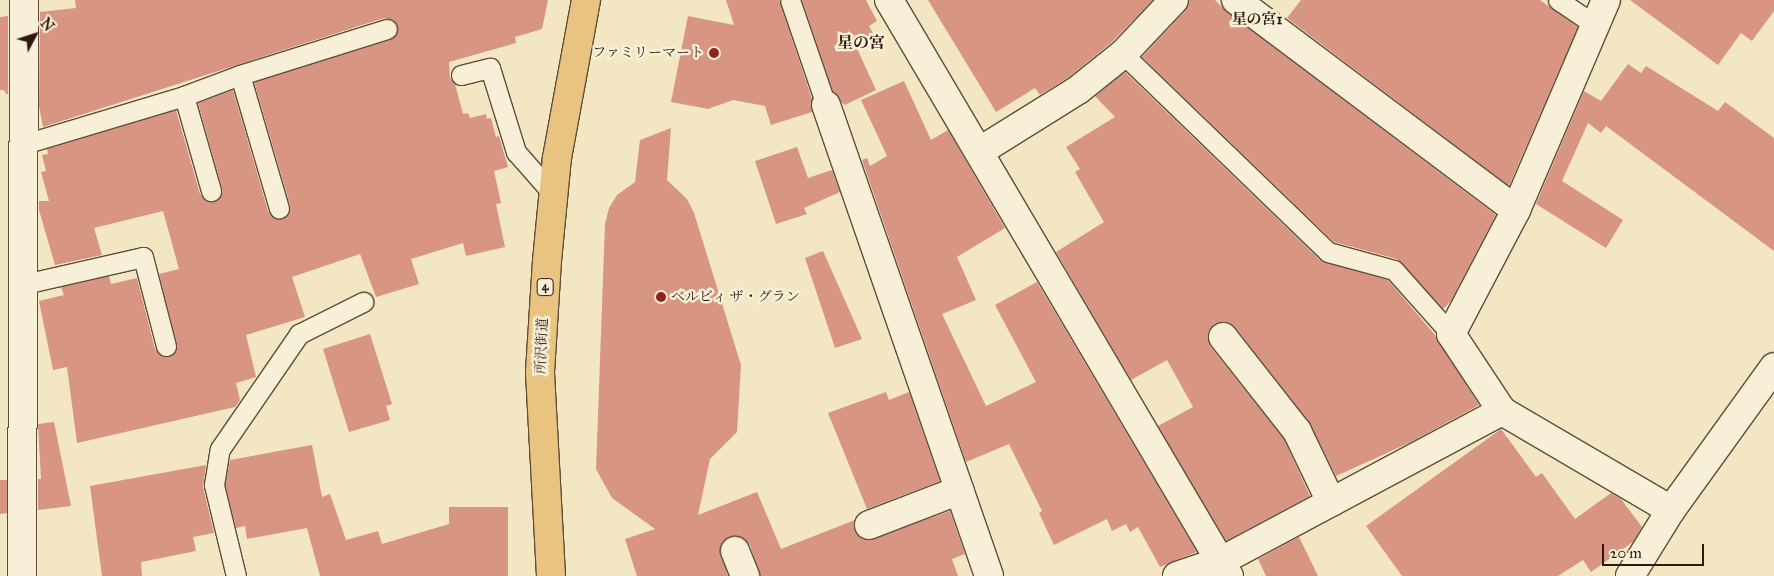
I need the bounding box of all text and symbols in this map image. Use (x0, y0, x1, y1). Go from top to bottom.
north arrow (10, 10, 60, 60)
district label: 星の宮1 (1232, 11, 1282, 29)
text: N (37, 15, 57, 35)
district label: 星の宮 (837, 33, 885, 53)
place label: ファミリーマート (592, 45, 704, 61)
marker: ファミリーマート (708, 47, 720, 59)
road number: 4 (536, 278, 554, 296)
place label: ベルビィ ザ・グラン (671, 289, 800, 305)
marker: ベルビィ ザ・グラン (655, 291, 667, 303)
street label: 所沢街道 (533, 318, 551, 374)
scale bar (1604, 534, 1706, 566)
text: 20 m (1610, 544, 1642, 562)

